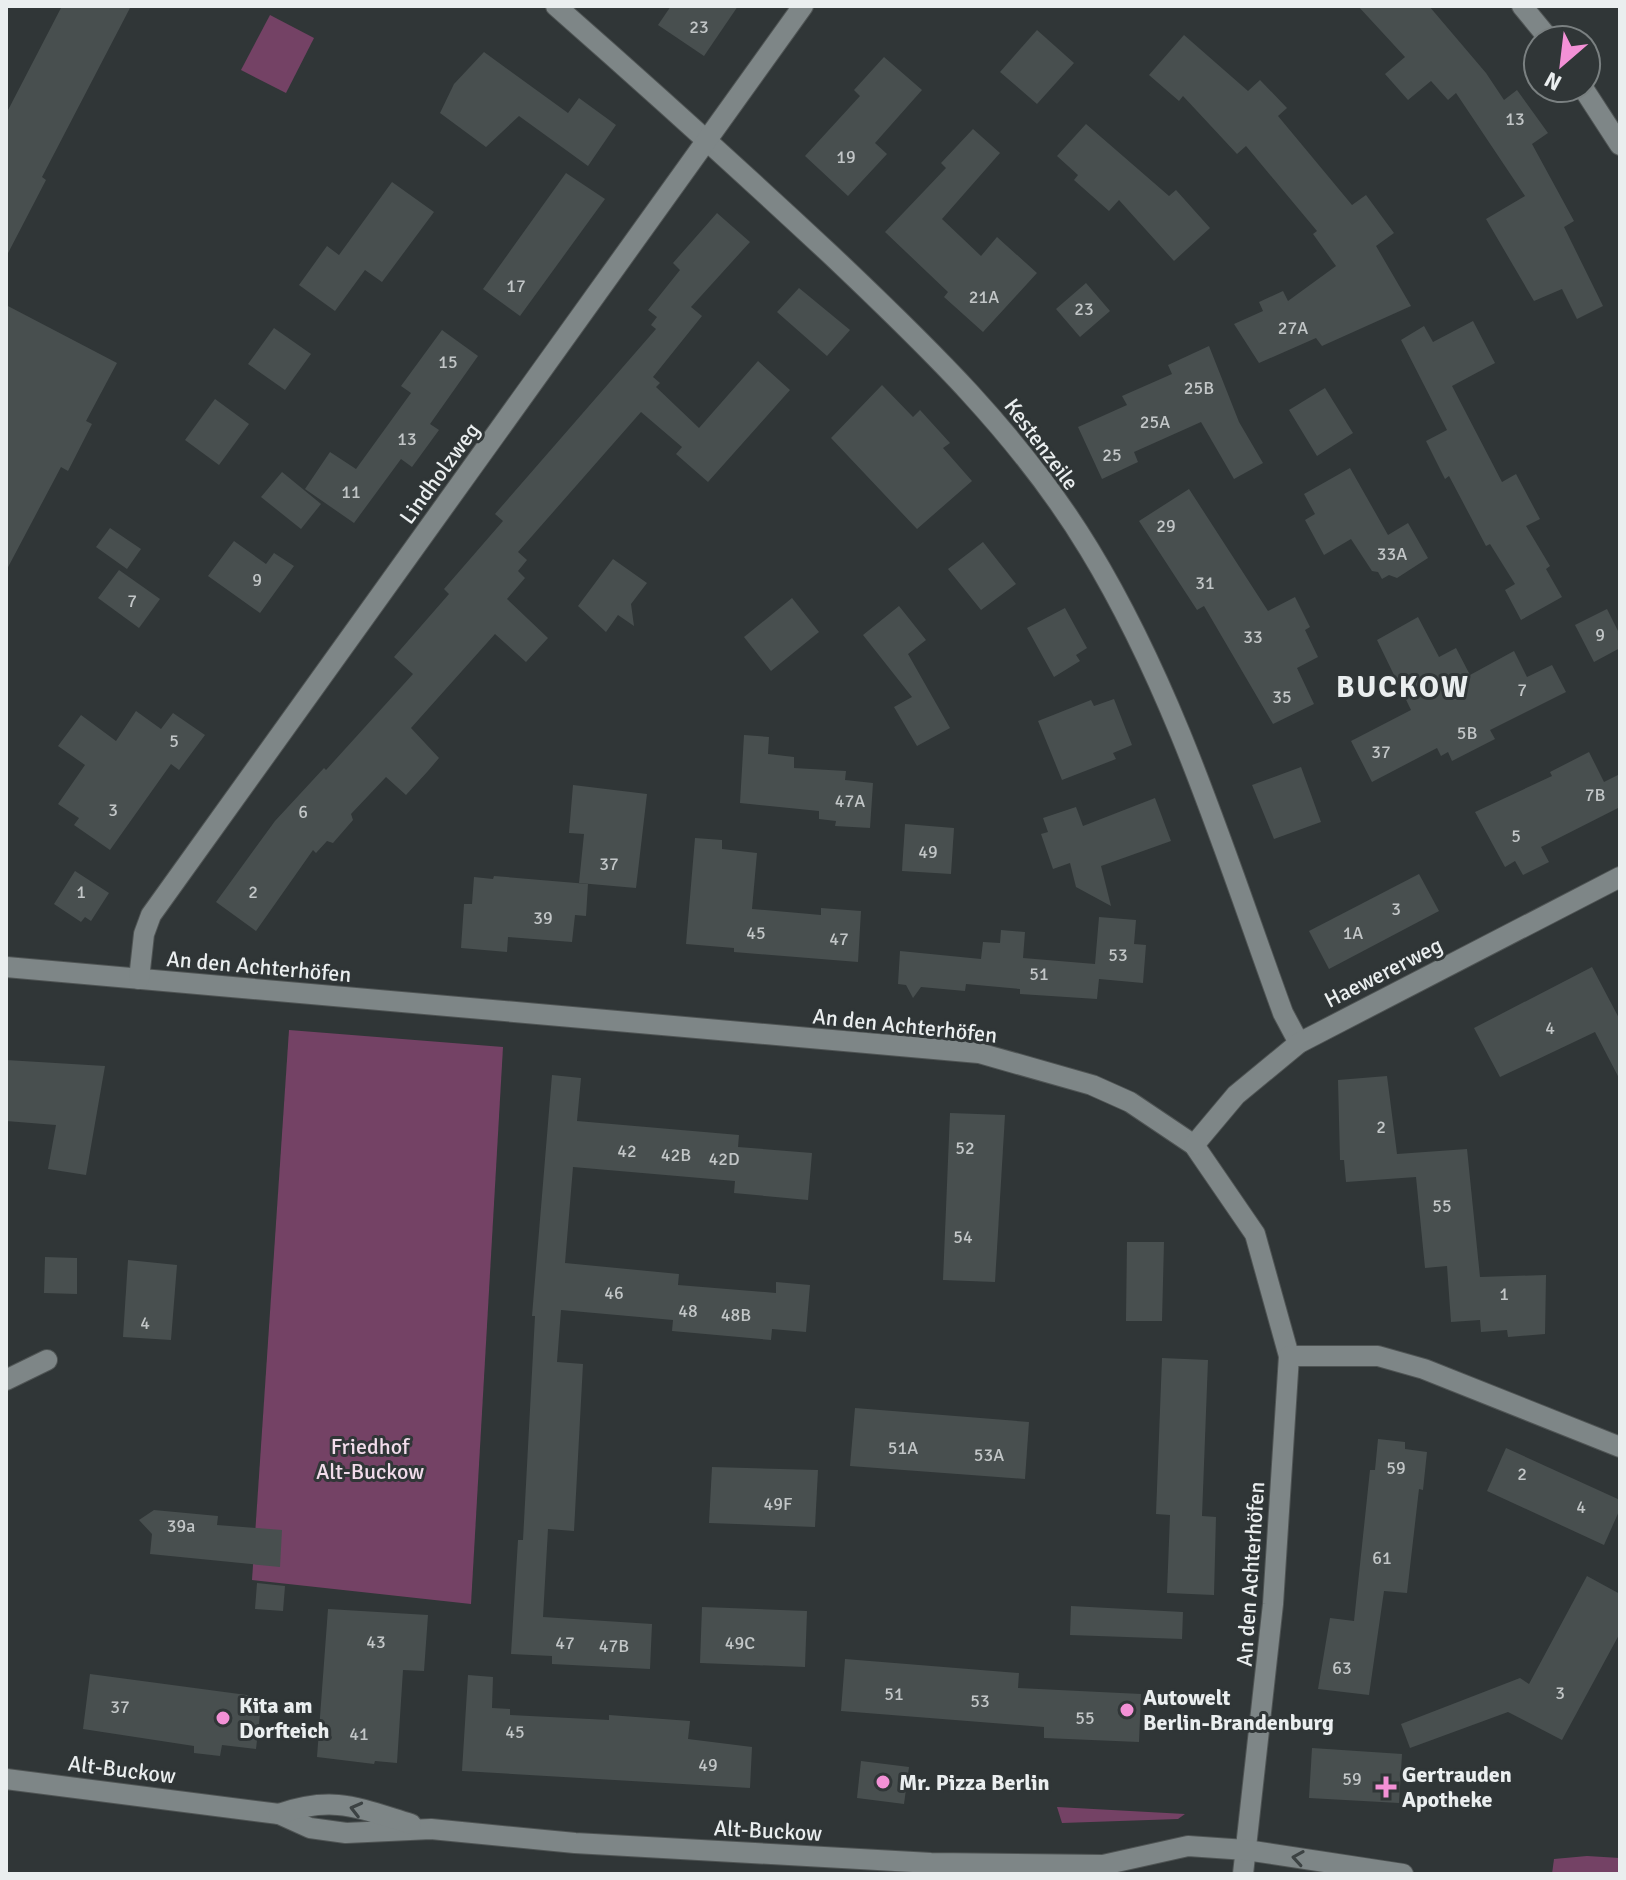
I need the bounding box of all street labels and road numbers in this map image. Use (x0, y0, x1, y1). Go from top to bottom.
street label: Kestenzeile (998, 393, 1085, 495)
street label: Lindholzweg (394, 417, 485, 529)
street label: Haewererweg (1320, 931, 1447, 1014)
street label: An den Achterhöfen (165, 945, 353, 988)
street label: An den Achterhöfen (811, 1002, 999, 1049)
street label: An den Achterhöfen (1231, 1481, 1270, 1668)
street label: Alt-Buckow (67, 1750, 177, 1789)
street label: Alt-Buckow (713, 1814, 823, 1847)

